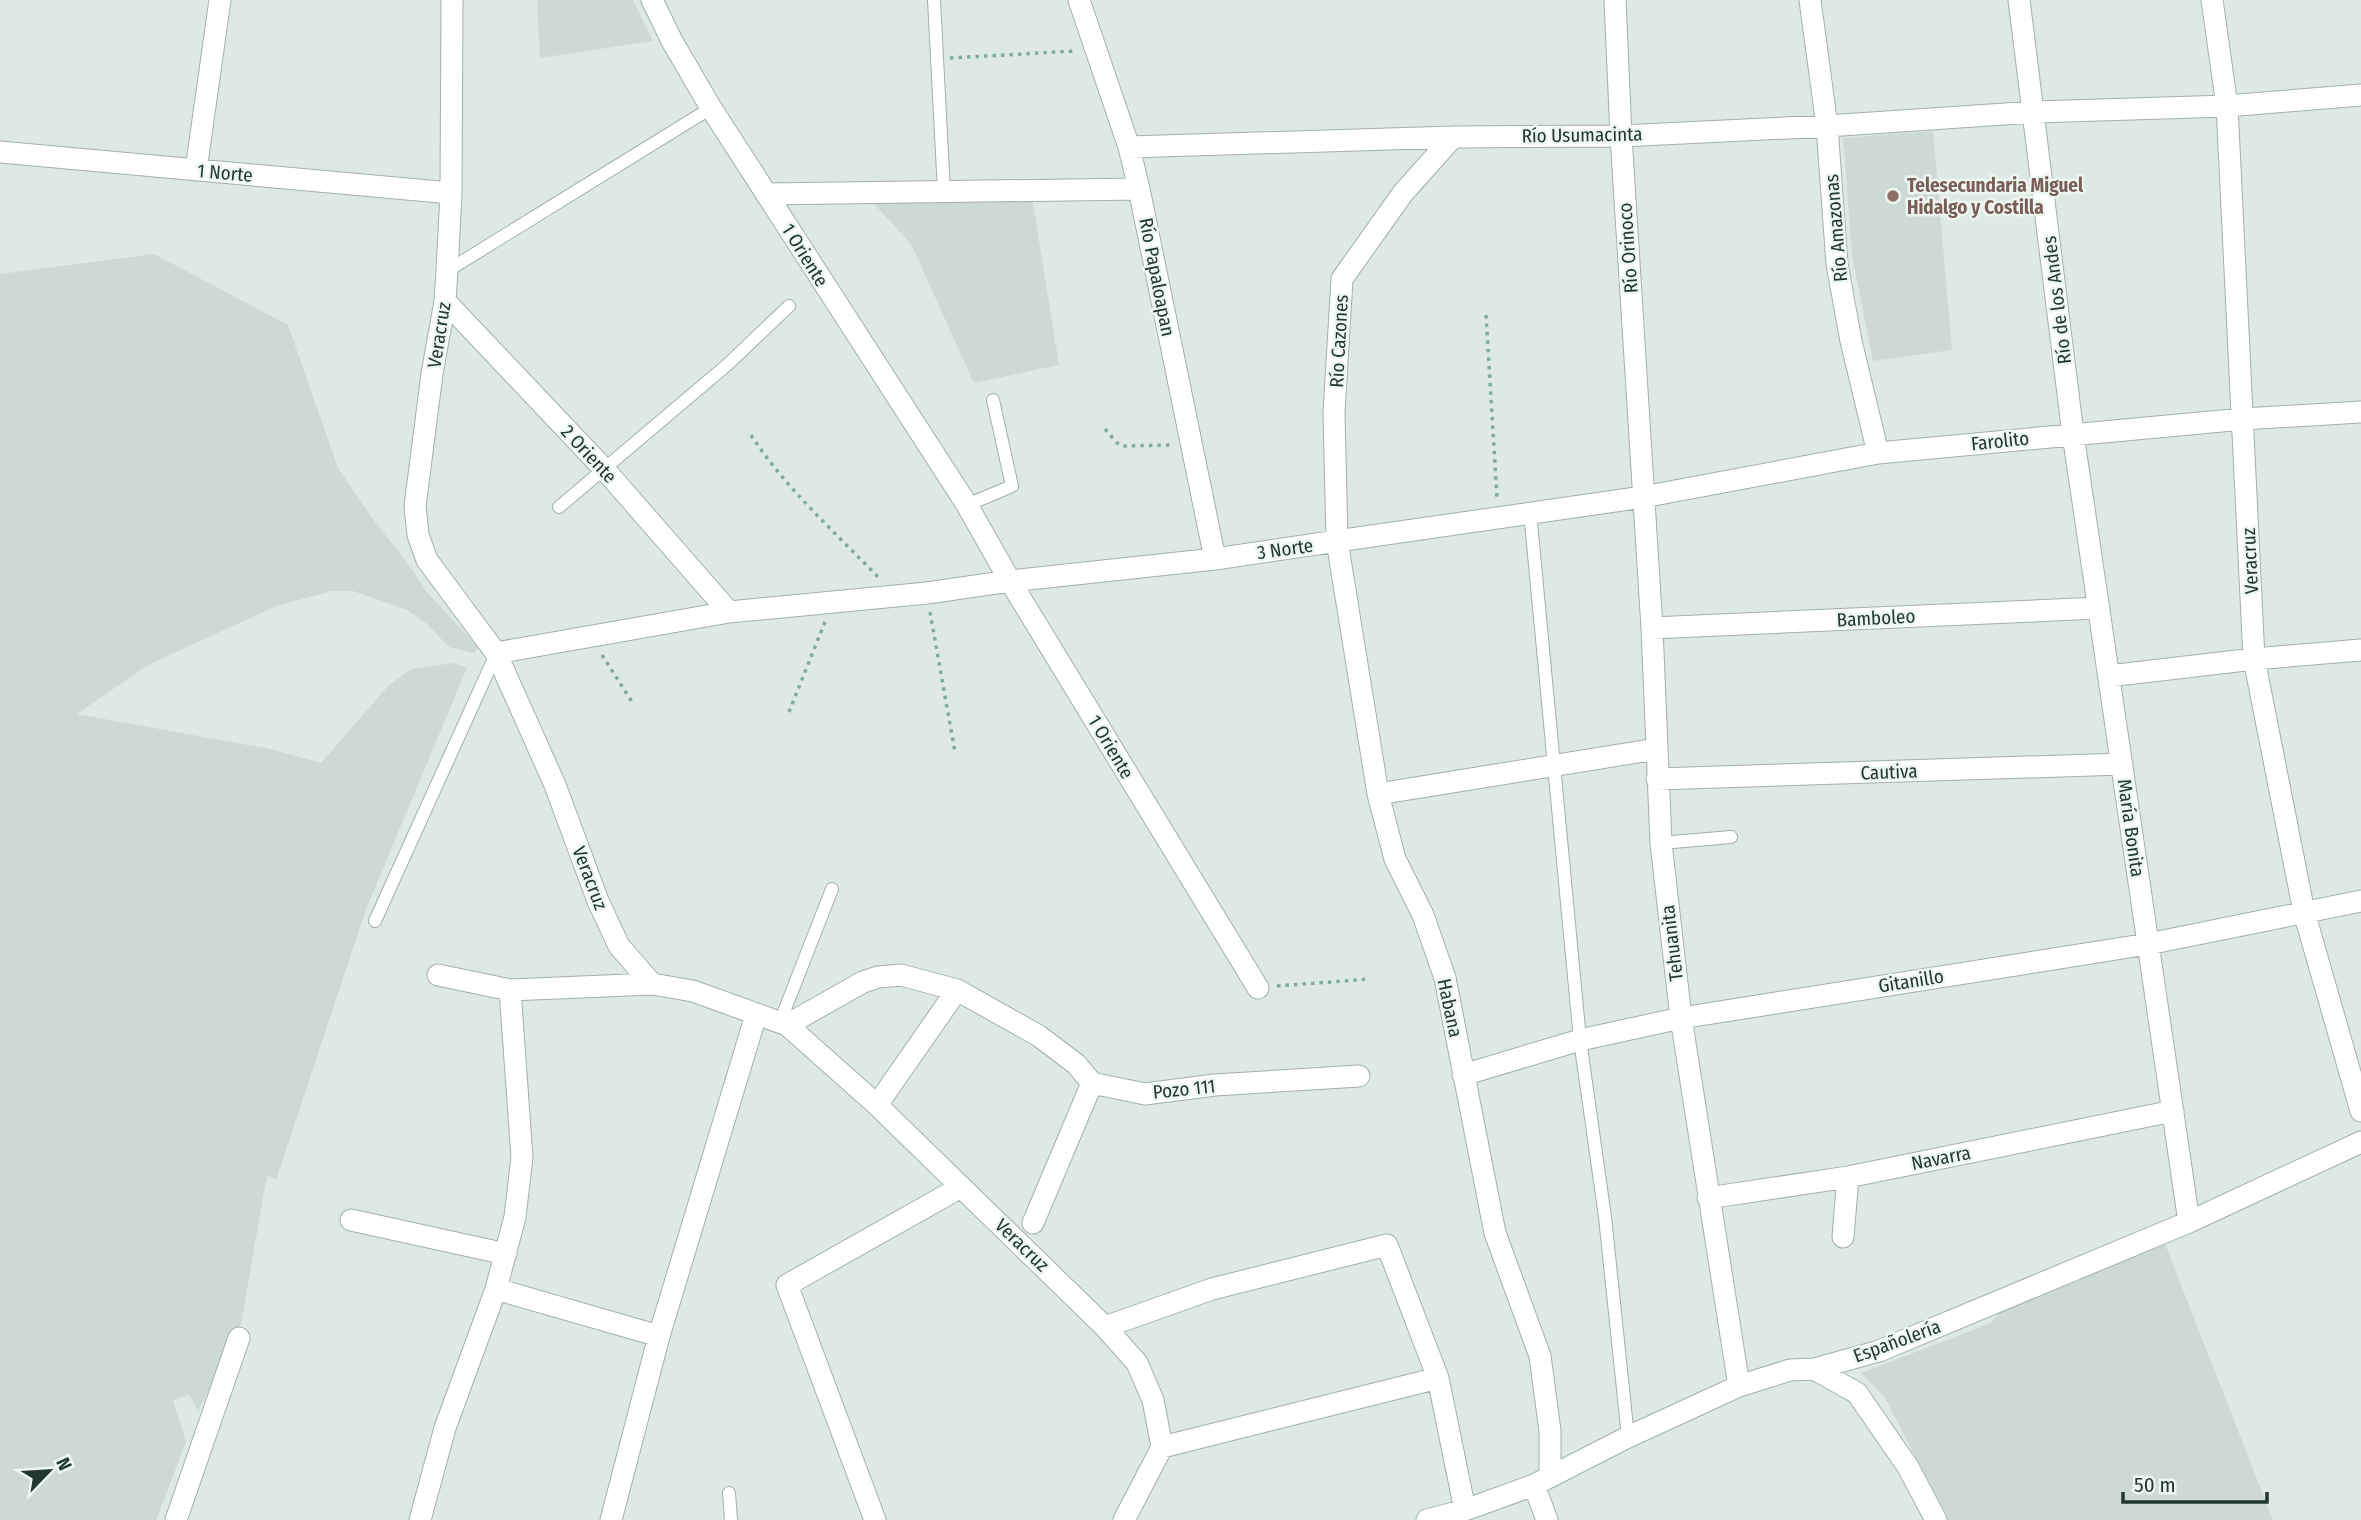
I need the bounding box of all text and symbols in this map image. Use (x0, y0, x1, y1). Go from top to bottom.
street label: Río Usumacinta (1521, 122, 1643, 148)
street label: 1 Norte (196, 159, 254, 187)
street label: Río Amazonas (1820, 173, 1852, 283)
place label: Telesecundaria Miguel Hidalgo y Costilla (1907, 174, 2084, 219)
marker: Telesecundaria Miguel Hidalgo y Costilla (1885, 188, 1901, 204)
street label: Río Orinoco (1613, 202, 1643, 294)
street label: Río Papaloapan (1134, 216, 1180, 338)
street label: 1 Oriente (777, 219, 833, 291)
street label: Río de los Andes (2038, 235, 2076, 365)
street label: Río Cazones (1325, 294, 1353, 388)
street label: Veracruz (422, 300, 456, 369)
street label: 2 Oriente (556, 420, 622, 488)
street label: Farolito (1970, 427, 2030, 455)
street label: Veracruz (2237, 527, 2263, 595)
street label: 3 Norte (1255, 534, 1315, 564)
street label: Bamboleo (1836, 604, 1916, 632)
street label: 1 Oriente (1083, 711, 1139, 783)
street label: Cautiva (1860, 760, 1918, 784)
street label: María Bonita (2113, 778, 2149, 878)
street label: Veracruz (567, 843, 613, 913)
street label: Tehuanita (1656, 904, 1688, 982)
street label: Gitanillo (1877, 964, 1945, 998)
street label: Habana (1433, 977, 1467, 1039)
street label: Pozo 111 (1152, 1074, 1216, 1104)
street label: Navarra (1909, 1141, 1973, 1175)
street label: Veracruz (990, 1214, 1054, 1277)
street label: Españolería (1850, 1315, 1944, 1367)
north arrow (14, 1436, 84, 1506)
text: N (51, 1454, 77, 1474)
scale bar (2123, 1460, 2266, 1504)
text: 50 m (2134, 1472, 2176, 1498)

